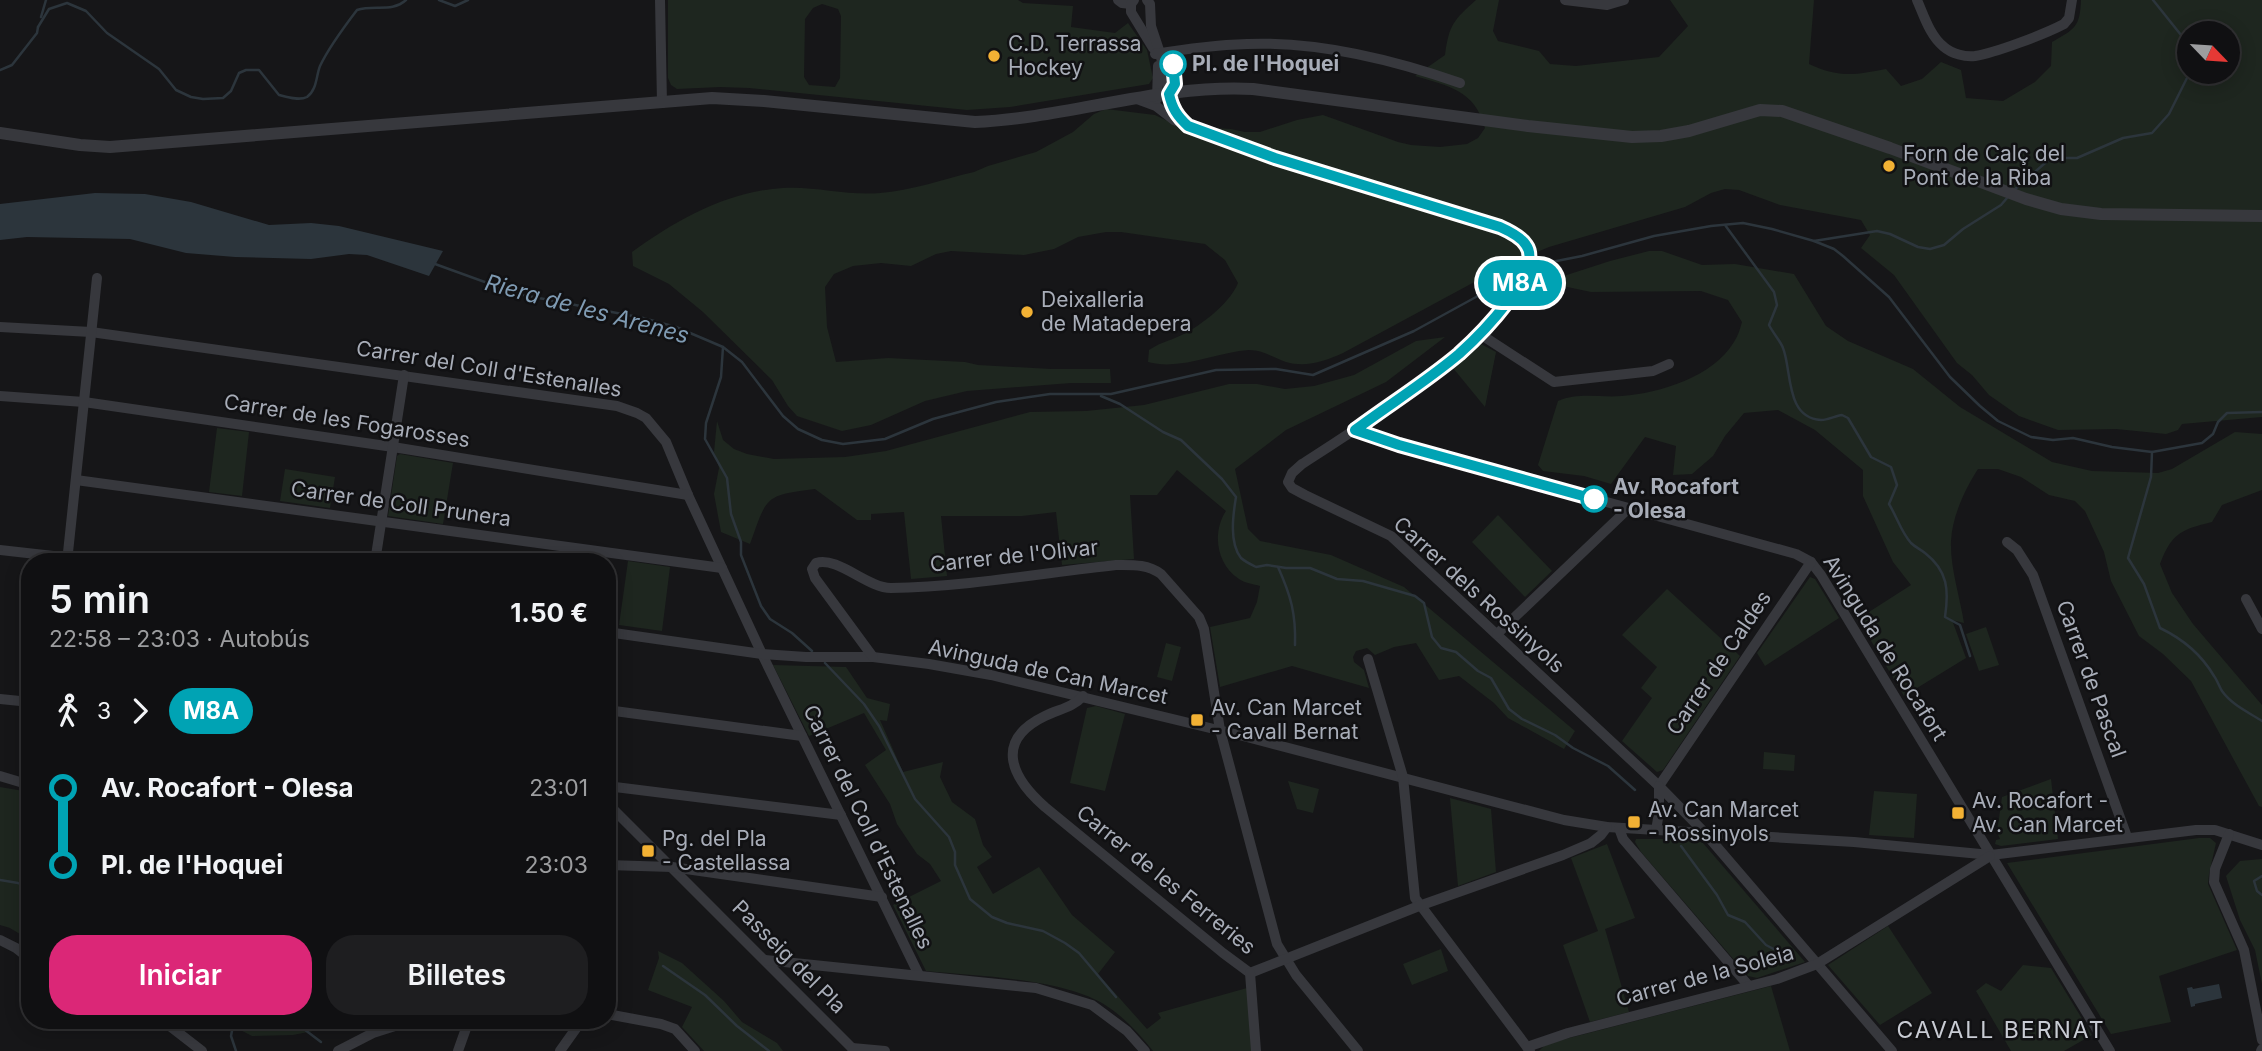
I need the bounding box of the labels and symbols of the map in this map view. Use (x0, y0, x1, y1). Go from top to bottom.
north arrow (2177, 21, 2240, 84)
place label: C.D. Terrassa Hockey (1008, 31, 1142, 80)
marker: C.D. Terrassa Hockey (986, 48, 1002, 64)
marker: Pl. de l'Hoquei (1160, 51, 1186, 77)
place label: Pl. de l'Hoquei (1192, 51, 1339, 76)
place label: Forn de Calç del Pont de la Riba (1903, 141, 2065, 190)
marker: Forn de Calç del Pont de la Riba (1881, 158, 1897, 174)
line badge: M8A (1480, 260, 1560, 306)
water label: Riera de les Arenes (482, 268, 692, 350)
place label: Deixalleria de Matadepera (1041, 287, 1191, 336)
marker: Deixalleria de Matadepera (1019, 304, 1035, 320)
street label: Carrer del Coll d'Estenalles (354, 335, 624, 402)
street label: Carrer de les Fogarosses (222, 389, 472, 452)
place label: Av. Rocafort - Olesa (1613, 474, 1739, 523)
street label: Carrer de Coll Prunera (289, 476, 513, 531)
marker: Av. Rocafort - Olesa (1581, 486, 1607, 512)
street label: Carrer dels Rossinyols (1389, 511, 1570, 678)
street label: Carrer de l'Olivar (929, 534, 1099, 577)
street label: Avinguda de Rocafort (1818, 550, 1953, 745)
street label: Carrer de Caldes (1661, 586, 1776, 740)
street label: Carrer de Pascal (2051, 597, 2131, 761)
street label: Avinguda de Can Marcet (926, 634, 1170, 709)
place label: Av. Can Marcet - Cavall Bernat (1211, 695, 1362, 744)
street label: Carrer del Coll d'Estenalles (798, 701, 939, 953)
marker: Av. Can Marcet - Cavall Bernat (1189, 712, 1205, 728)
place label: Av. Rocafort - Av. Can Marcet (1972, 788, 2123, 837)
place label: Av. Can Marcet - Rossinyols (1648, 797, 1799, 846)
street label: Carrer de les Ferreries (1072, 800, 1261, 959)
marker: Av. Rocafort - Av. Can Marcet (1950, 805, 1966, 821)
marker: Av. Can Marcet - Rossinyols (1626, 814, 1642, 830)
place label: Pg. del Pla - Castellassa (662, 826, 791, 875)
marker: Pg. del Pla - Castellassa (640, 843, 656, 859)
street label: Passeig del Pla (728, 895, 851, 1018)
street label: Carrer de la Soleia (1613, 940, 1797, 1011)
district label: CAVALL BERNAT (1896, 1016, 2106, 1044)

